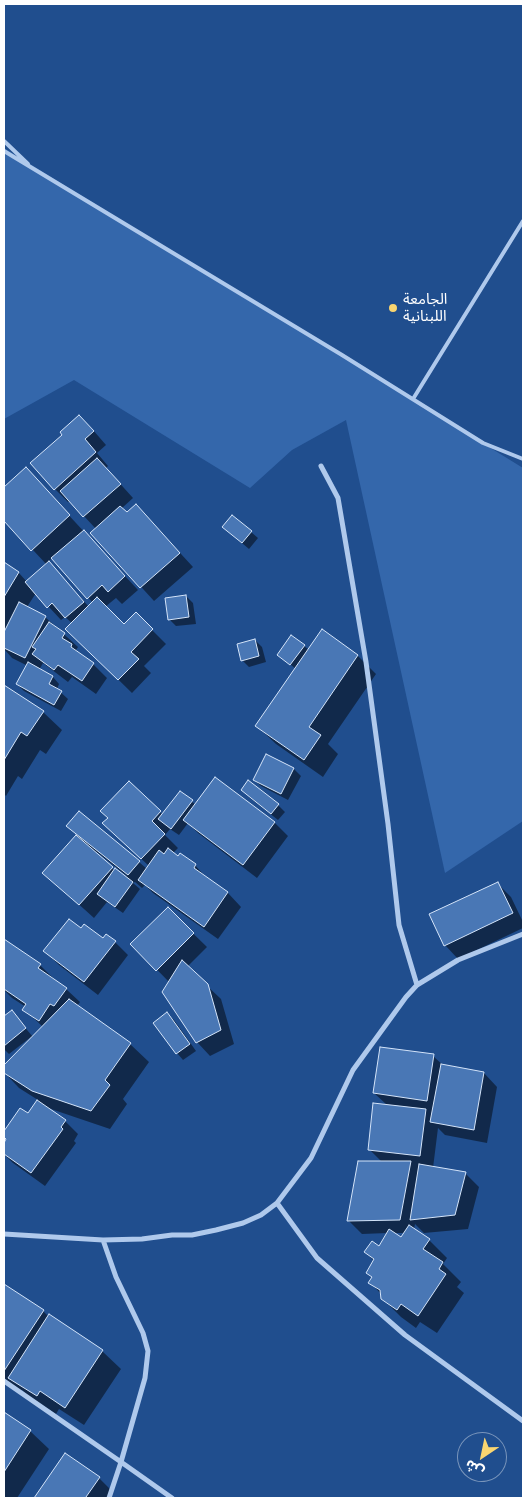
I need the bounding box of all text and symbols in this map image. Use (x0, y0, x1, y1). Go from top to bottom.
place label: الجامعة اللبنانية (403, 290, 447, 325)
marker: الجامعة اللبنانية (387, 302, 399, 314)
north arrow (457, 1432, 507, 1482)
text: ش (461, 1457, 487, 1481)

